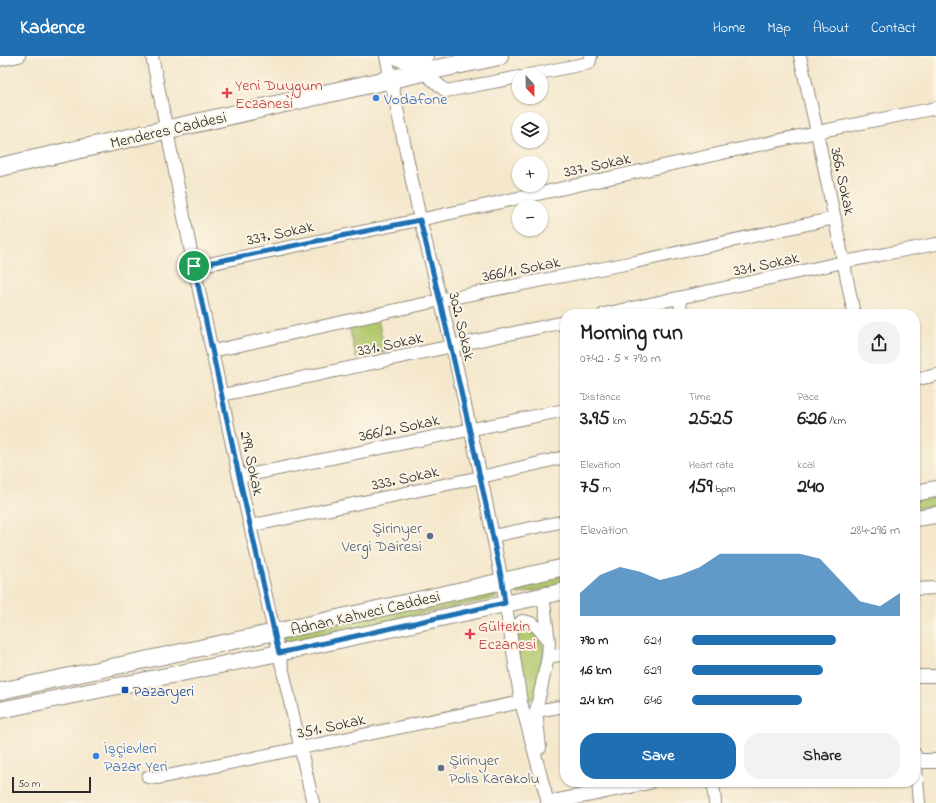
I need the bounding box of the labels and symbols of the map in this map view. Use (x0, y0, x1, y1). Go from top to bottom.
north arrow (512, 68, 548, 104)
place label: Yeni Duygum Eczanesi (235, 74, 323, 116)
marker: Yeni Duygum Eczanesi (222, 88, 232, 98)
place label: Vodafone (383, 88, 448, 112)
marker: Vodafone (371, 93, 381, 103)
street label: Menderes Caddesi (108, 106, 229, 156)
street label: 366. Sokak (823, 145, 861, 218)
street label: 337. Sokak (562, 147, 634, 185)
street label: 337. Sokak (245, 215, 317, 253)
street label: 331. Sokak (731, 246, 802, 284)
pin (177, 249, 211, 283)
street label: 366/1. Sokak (480, 250, 563, 289)
street label: 302. Sokak (442, 290, 481, 364)
street label: 331. Sokak (355, 326, 426, 364)
street label: 366/2. Sokak (357, 409, 443, 449)
street label: 299. Sokak (232, 429, 270, 499)
street label: 333. Sokak (370, 460, 442, 498)
place label: Şirinyer Vergi Dairesi (341, 517, 422, 559)
marker: Şirinyer Vergi Dairesi (425, 531, 435, 541)
street label: Adnan Kahveci Caddesi (288, 585, 443, 643)
place label: Gültekin Eczanesi (478, 615, 536, 657)
marker: Gültekin Eczanesi (465, 629, 475, 639)
place label: Pazaryeri (133, 680, 194, 704)
marker: Pazaryeri (120, 685, 130, 695)
street label: 351. Sokak (295, 708, 369, 746)
place label: İşçievleri Pazar Yeri (104, 737, 168, 779)
place label: Şirinyer Polis Karakolu (449, 749, 540, 791)
marker: İşçievleri Pazar Yeri (91, 751, 101, 761)
marker: Şirinyer Polis Karakolu (436, 763, 446, 773)
scale bar (12, 775, 91, 794)

